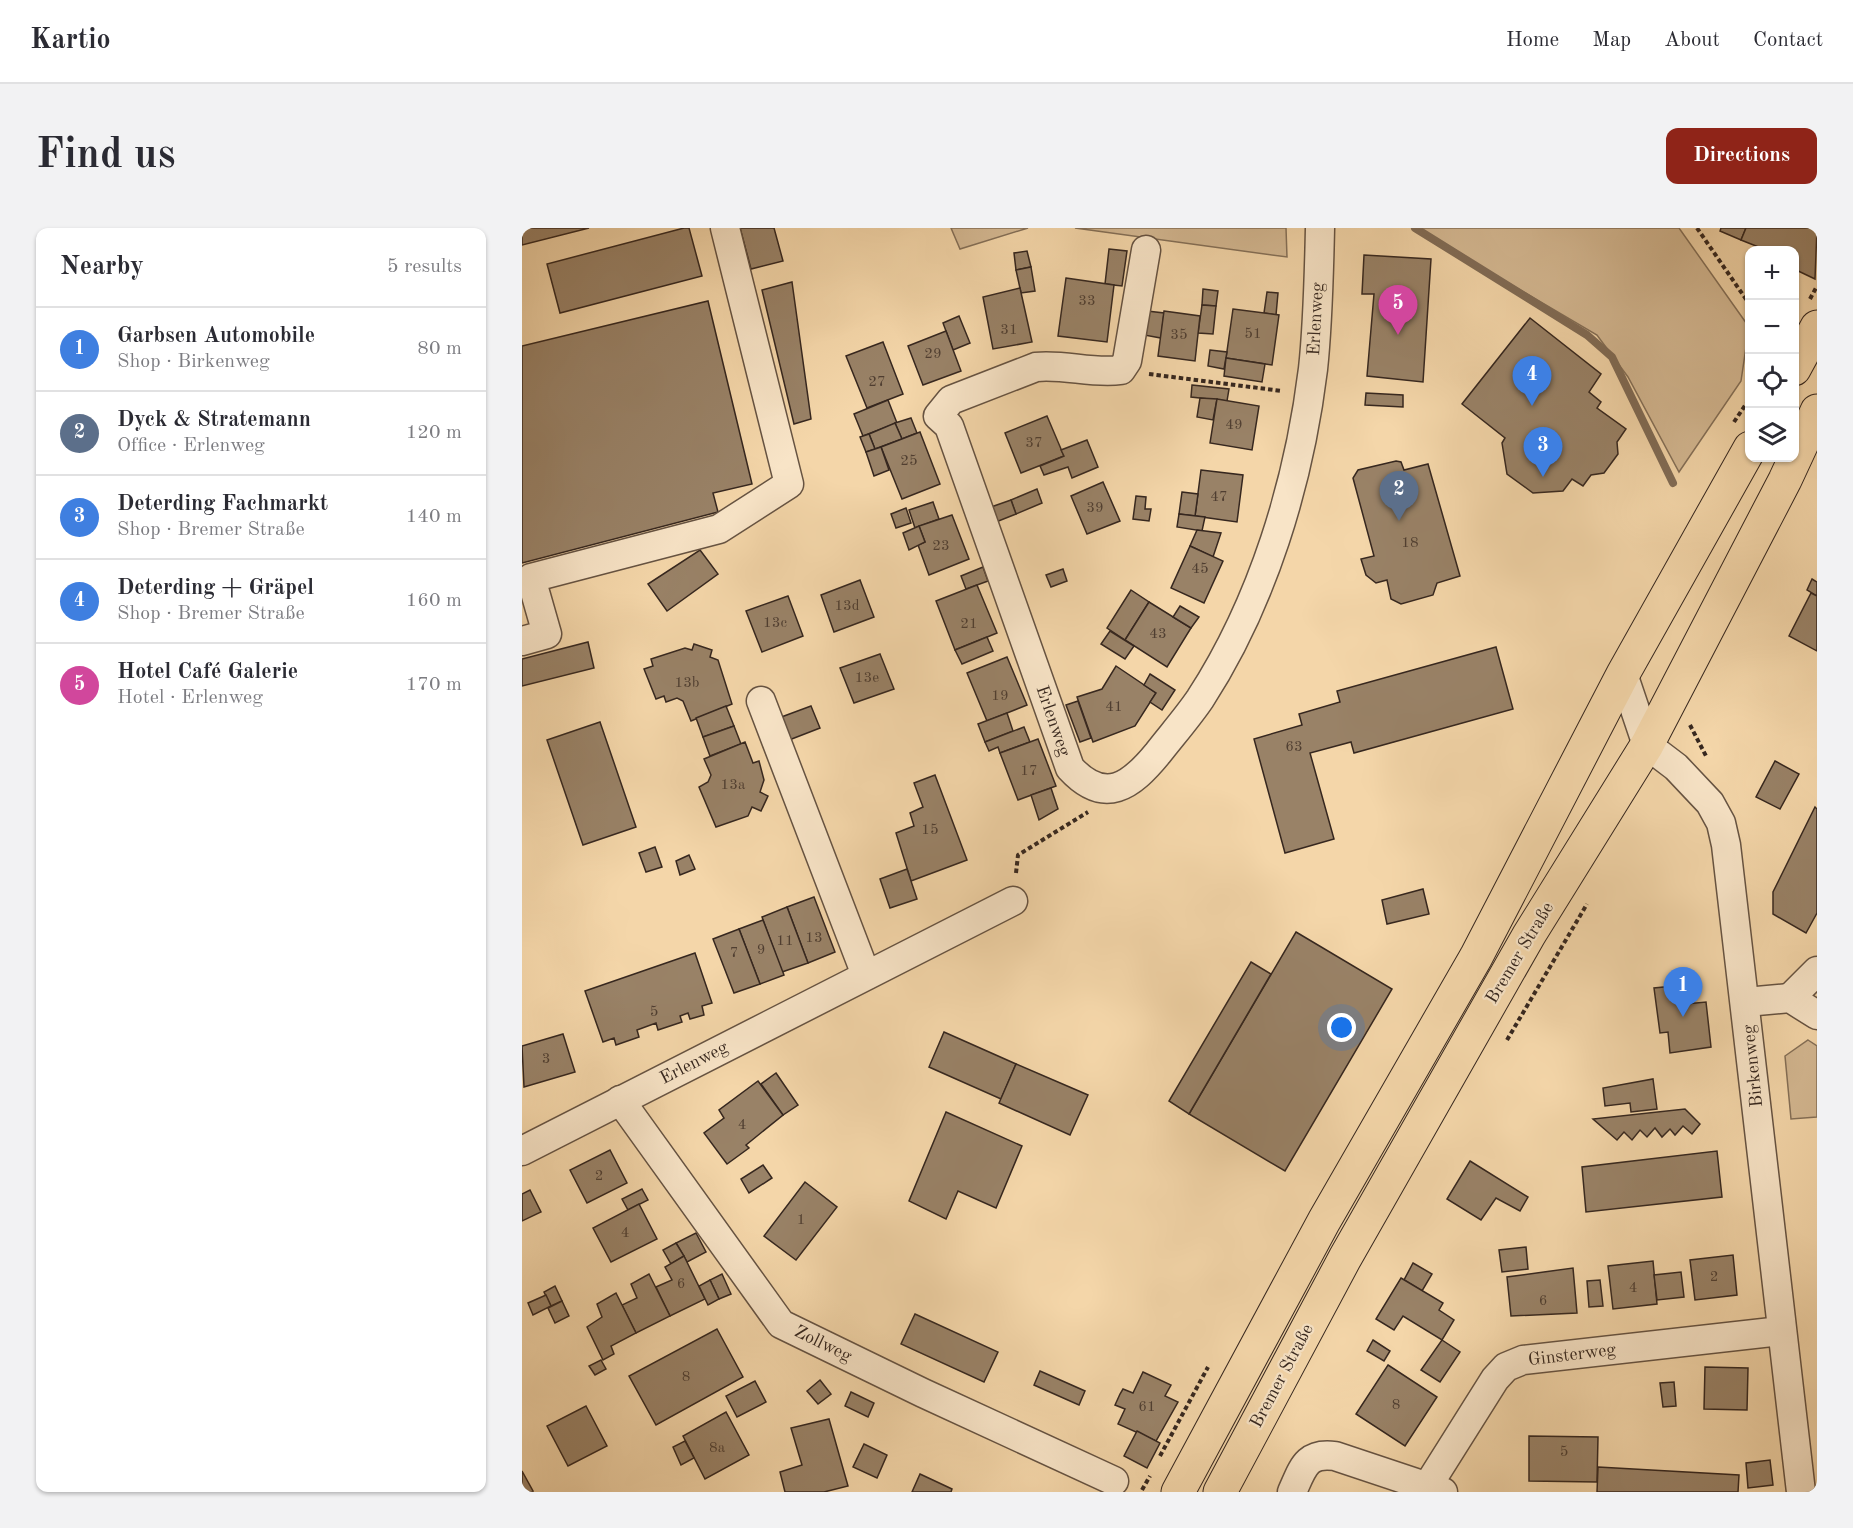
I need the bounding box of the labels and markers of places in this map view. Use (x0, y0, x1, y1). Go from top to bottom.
pin: 5 (1378, 285, 1418, 335)
pin: 4 (1512, 356, 1552, 406)
pin: 3 (1524, 428, 1562, 477)
pin: 2 (1380, 472, 1418, 521)
pin: 1 (1664, 968, 1702, 1017)

